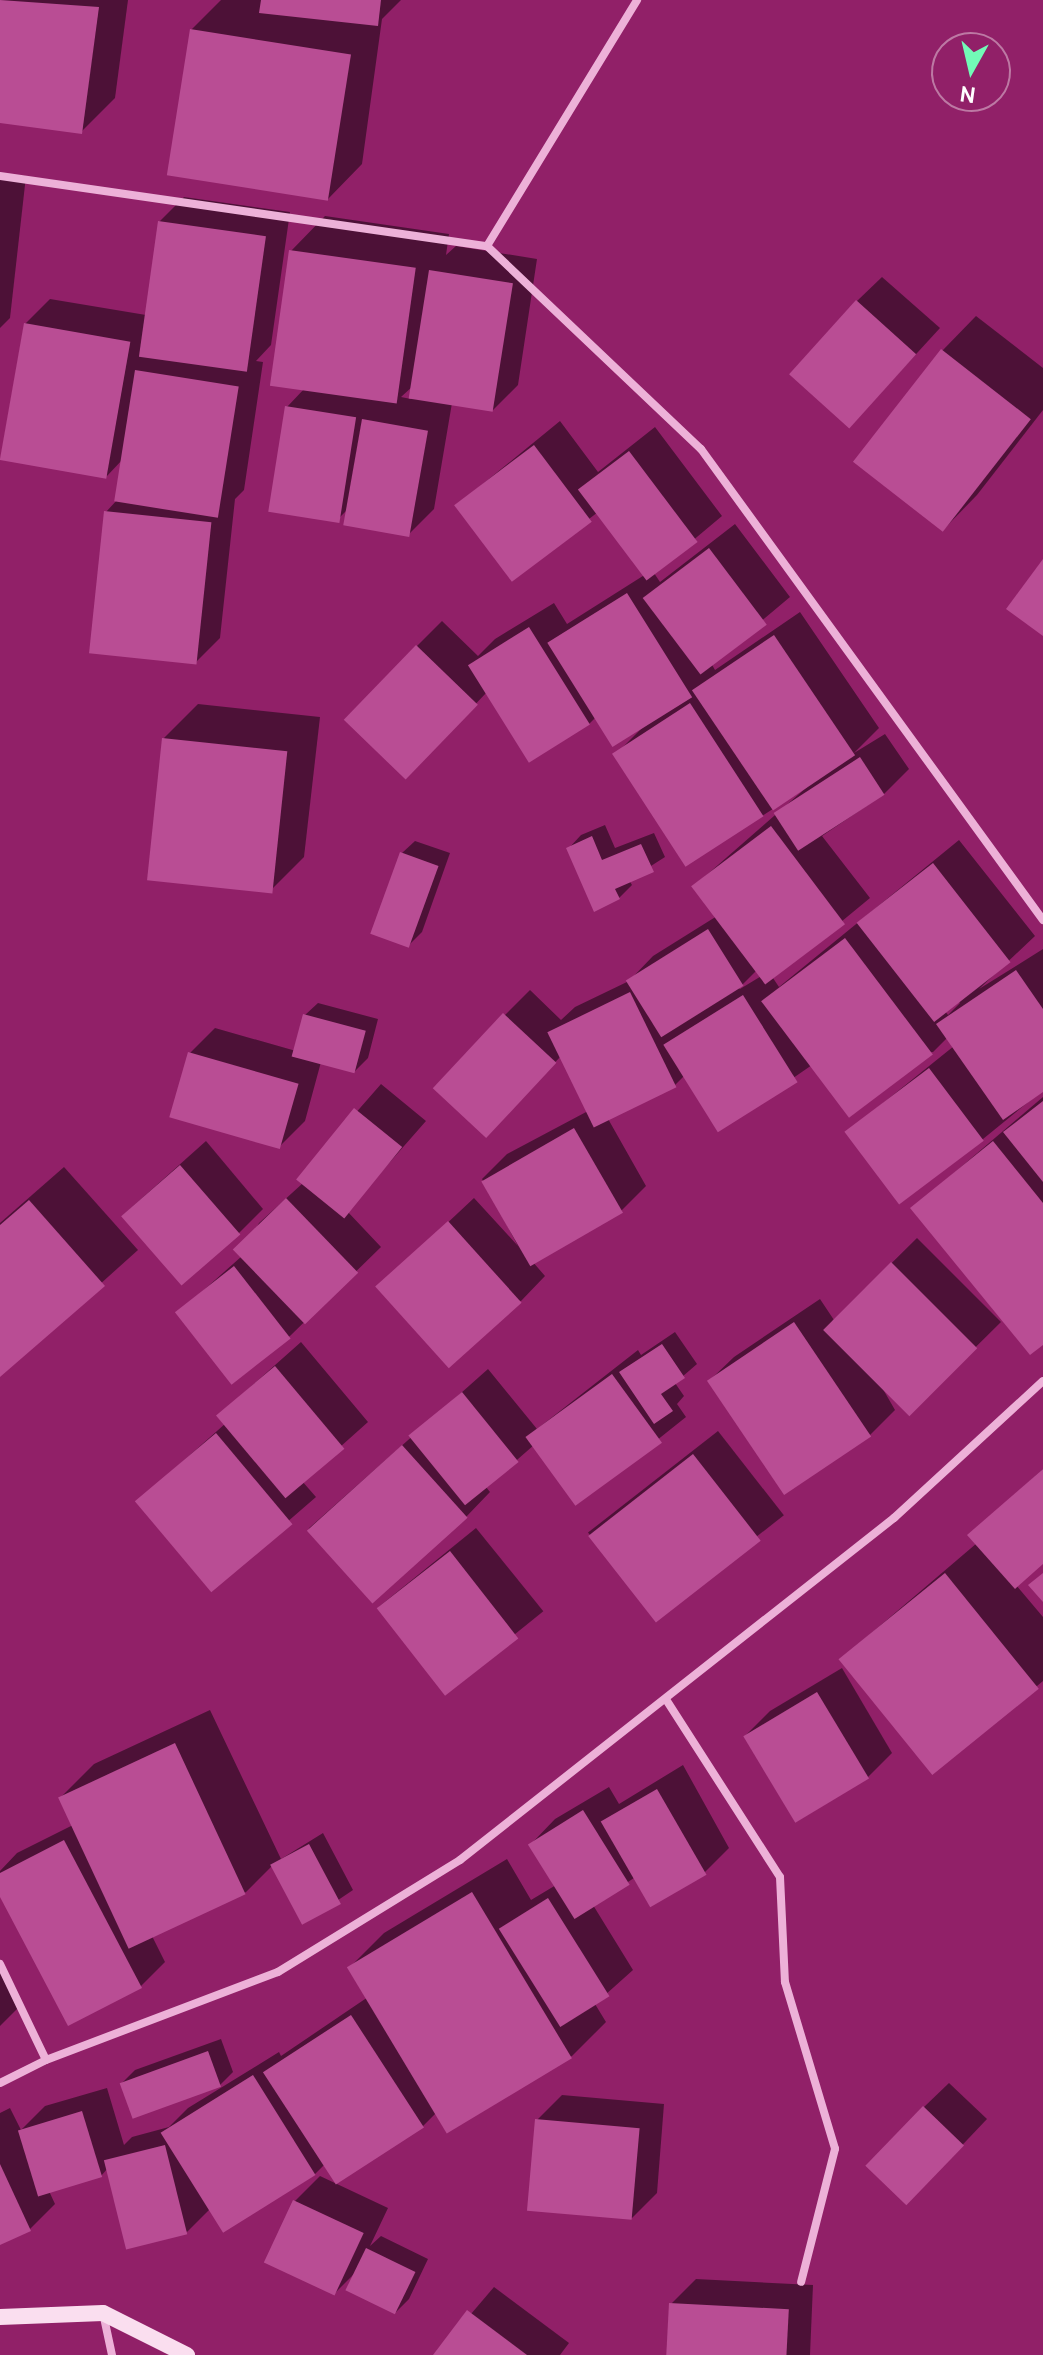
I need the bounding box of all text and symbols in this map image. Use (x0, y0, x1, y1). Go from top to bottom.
north arrow (931, 32, 1011, 112)
text: N (958, 80, 977, 109)

